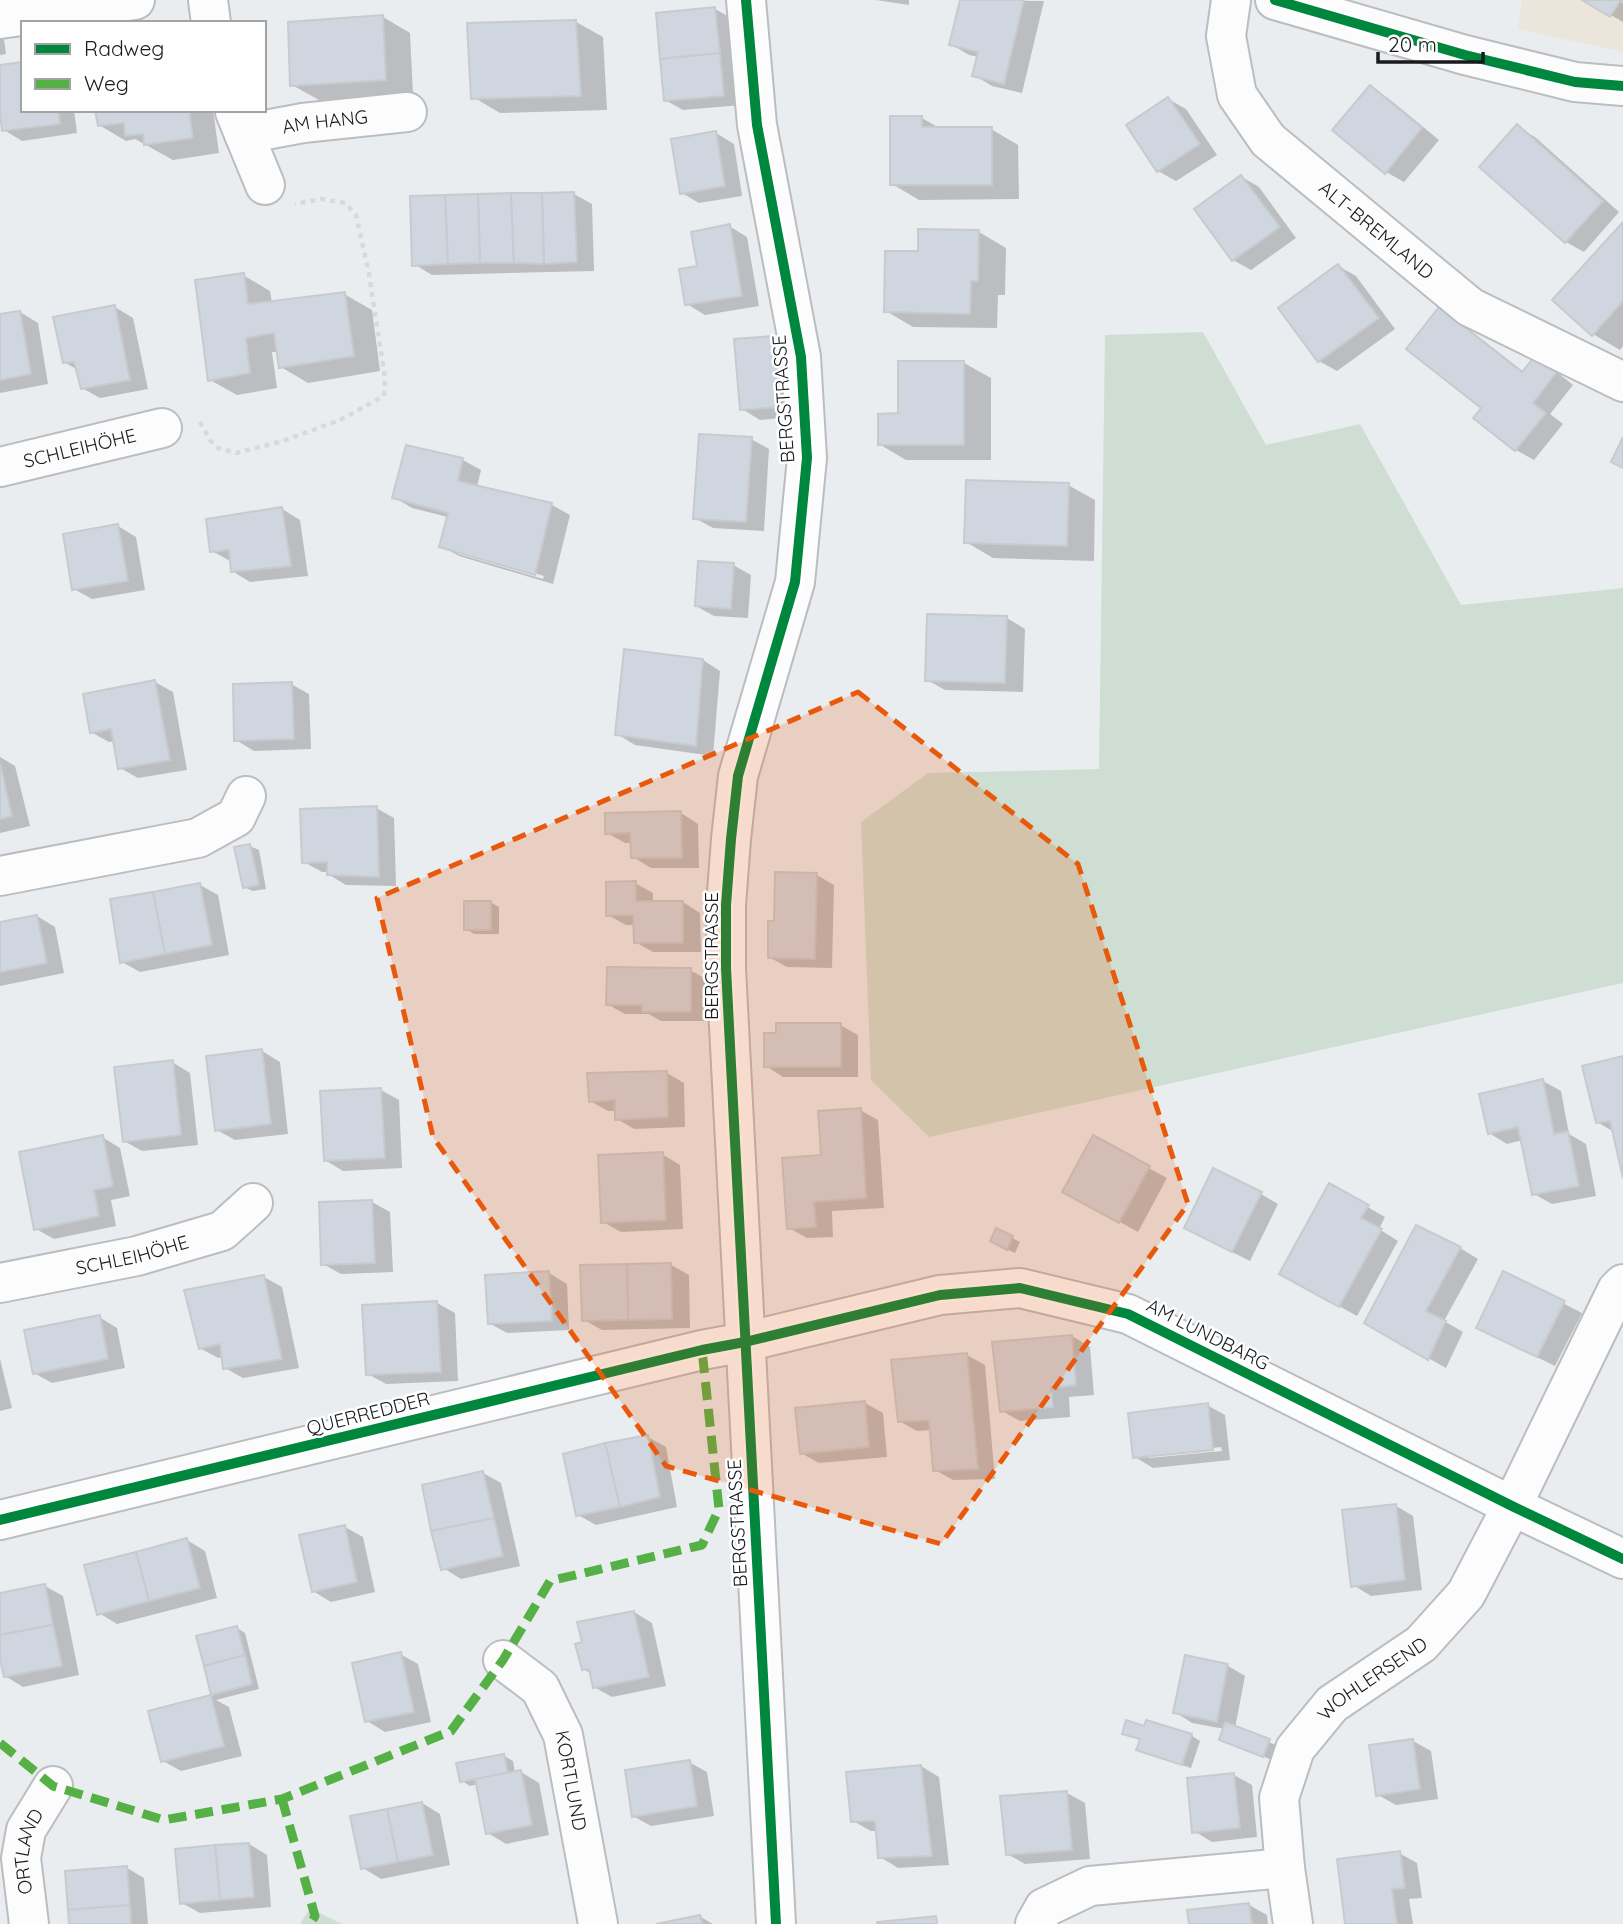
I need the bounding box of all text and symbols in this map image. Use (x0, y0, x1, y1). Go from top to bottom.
legend (21, 21, 266, 112)
scale bar (1378, 21, 1483, 65)
text: 20 m (1388, 31, 1437, 57)
text: Radweg (84, 35, 164, 61)
text: Weg (84, 70, 129, 96)
street label: AM HANG (280, 104, 369, 139)
street label: ALT-BREMLAND (1314, 175, 1439, 284)
street label: BERGSTRASSE (767, 334, 799, 464)
street label: SCHLEIHÖHE (21, 423, 139, 473)
street label: BERGSTRASSE (699, 892, 723, 1020)
street label: SCHLEIHÖHE (74, 1230, 191, 1280)
street label: AM LUNDBARG (1143, 1293, 1273, 1375)
street label: QUERREDDER (304, 1386, 432, 1440)
street label: BERGSTRASSE (722, 1458, 752, 1588)
street label: WOHLERSEND (1312, 1631, 1432, 1725)
street label: KORTLUND (550, 1728, 592, 1833)
street label: ORTLAND (9, 1804, 48, 1896)

